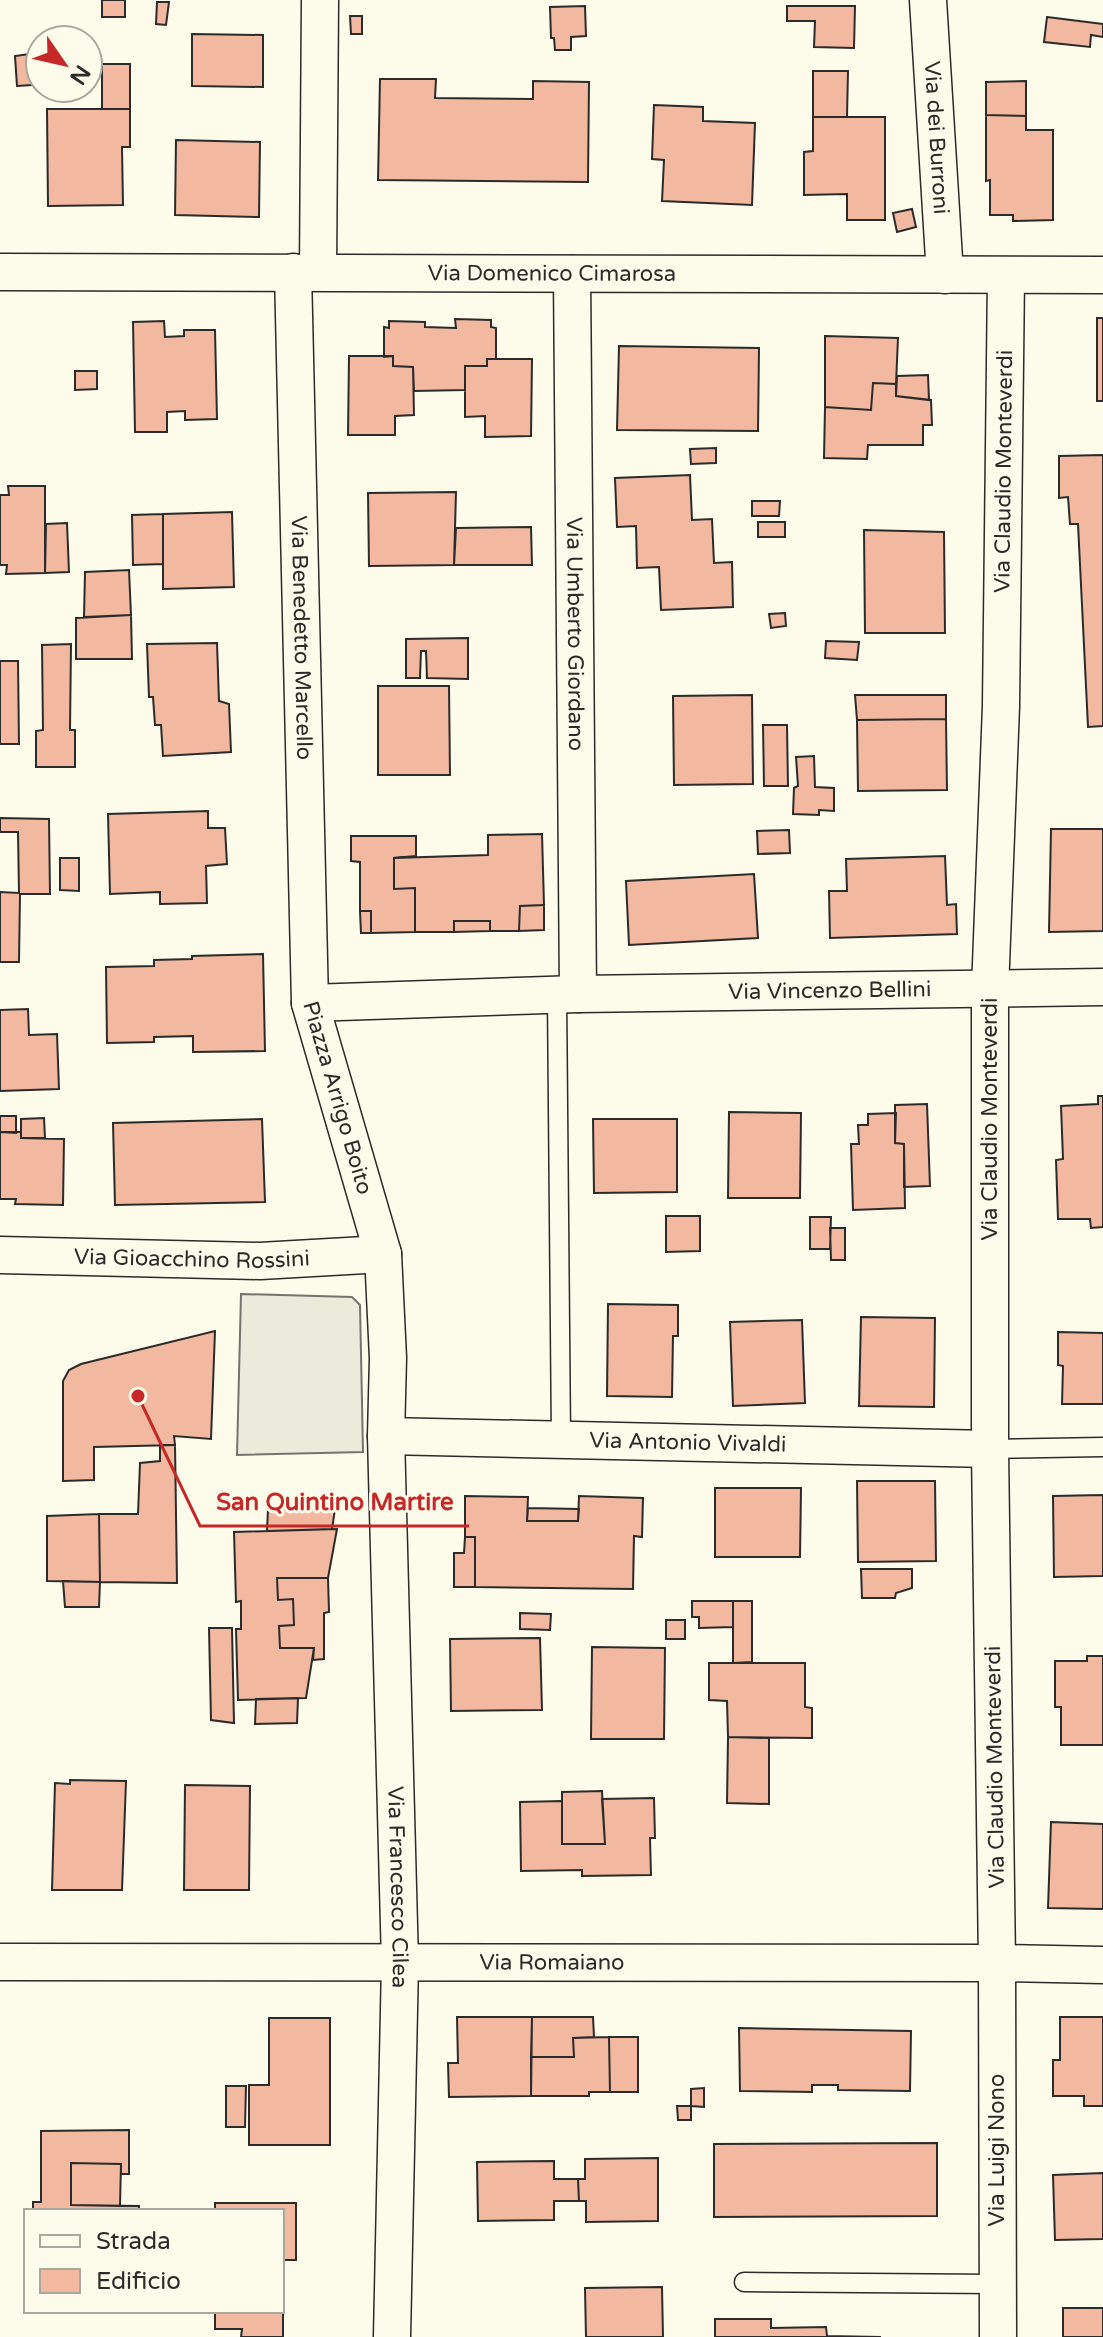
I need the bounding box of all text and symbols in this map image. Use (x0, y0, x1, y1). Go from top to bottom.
north arrow (24, 24, 104, 104)
text: N (64, 60, 95, 89)
street label: Via dei Burroni (919, 60, 954, 215)
street label: Via Domenico Cimarosa (428, 260, 676, 287)
street label: Via Claudio Monteverdi (989, 350, 1018, 593)
street label: Via Benedetto Marcello (286, 515, 317, 760)
street label: Via Umberto Giordano (561, 517, 589, 751)
street label: Via Vincenzo Bellini (728, 976, 932, 1005)
street label: Piazza Arrigo Boito (297, 998, 378, 1197)
street label: Via Claudio Monteverdi (977, 998, 1003, 1240)
street label: Via Gioacchino Rossini (74, 1244, 311, 1274)
street label: Via Antonio Vivaldi (589, 1427, 787, 1458)
callout: San Quintino Martire (200, 1478, 469, 1526)
text: San Quintino Martire (216, 1488, 454, 1517)
street label: Via Claudio Monteverdi (980, 1645, 1010, 1889)
street label: Via Francesco Cilea (382, 1786, 413, 1988)
street label: Via Romaiano (480, 1949, 624, 1976)
street label: Via Luigi Nono (984, 2074, 1010, 2226)
legend (24, 2209, 284, 2313)
text: Strada (96, 2227, 171, 2256)
text: Edificio (96, 2267, 181, 2296)

